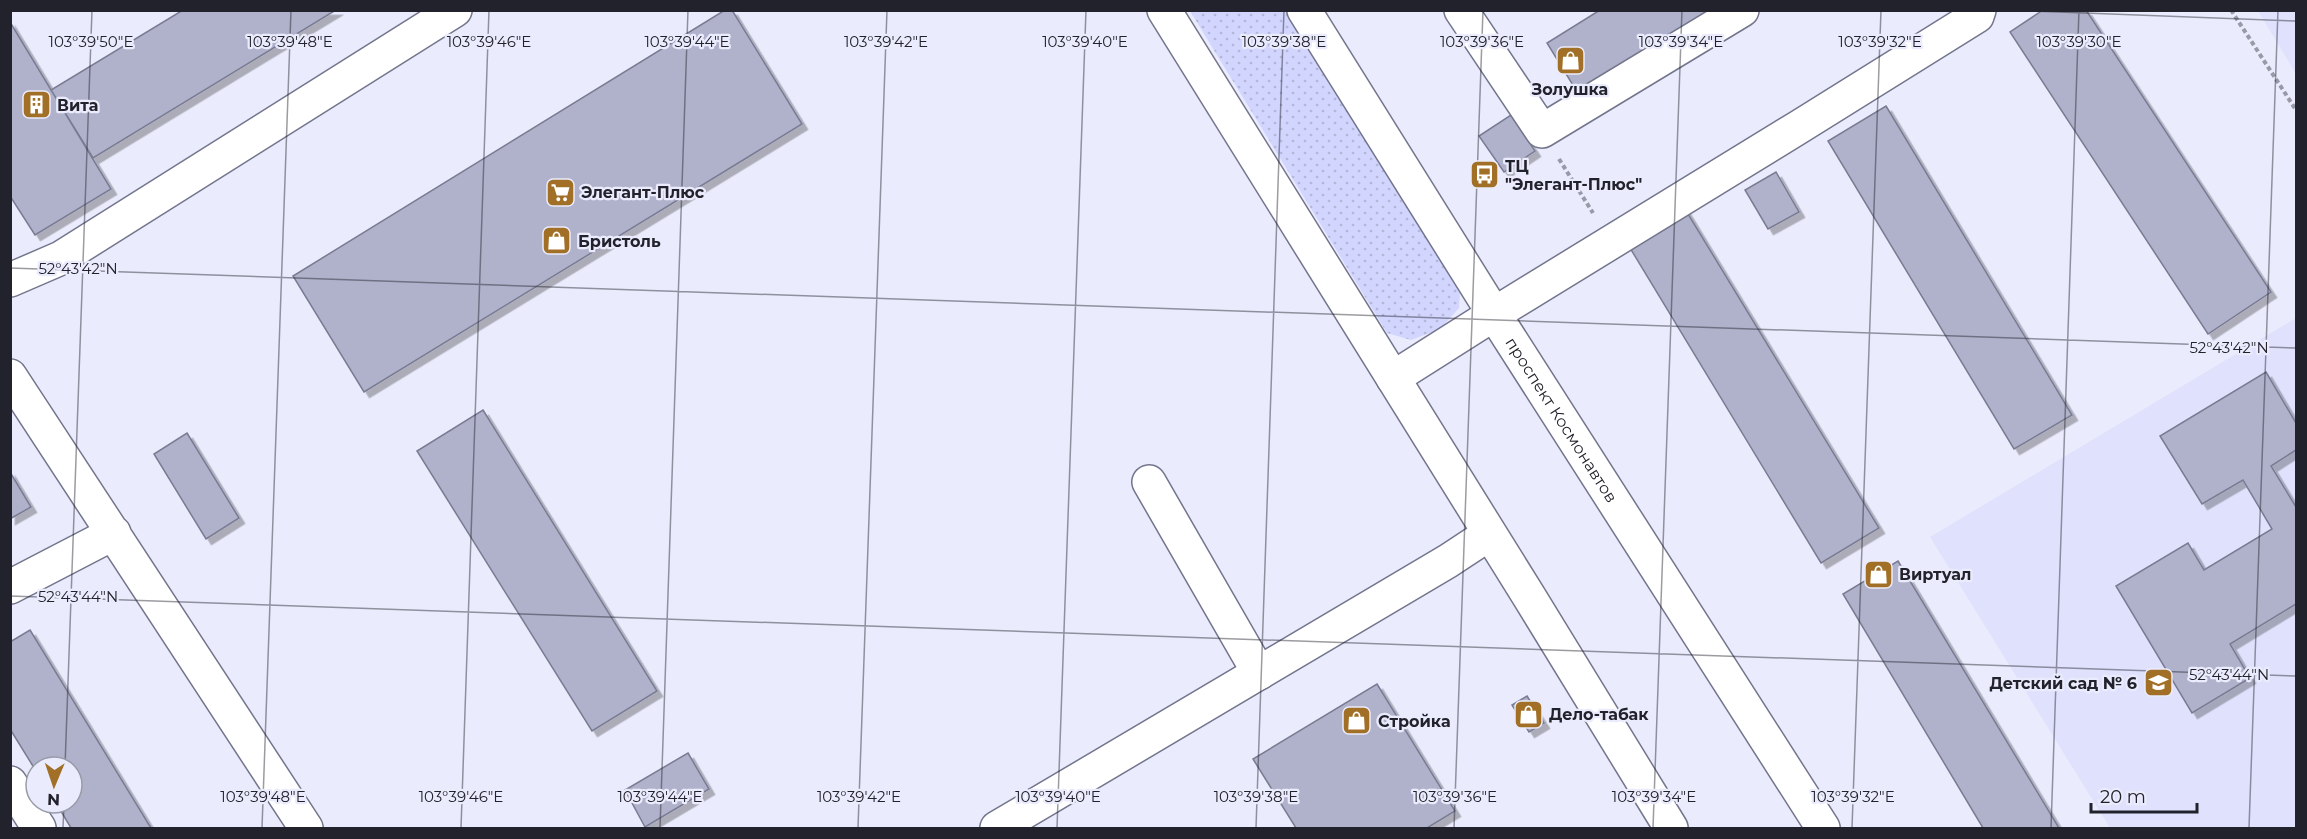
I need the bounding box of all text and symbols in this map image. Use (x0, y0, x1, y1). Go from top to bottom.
text: 103°39'50"E (49, 32, 133, 51)
text: 103°39'48"E (247, 32, 333, 51)
text: 103°39'46"E (447, 32, 531, 51)
text: 103°39'44"E (644, 32, 730, 51)
text: 103°39'42"E (844, 32, 928, 51)
text: 103°39'40"E (1042, 32, 1128, 51)
text: 103°39'38"E (1242, 32, 1326, 51)
text: 103°39'36"E (1440, 32, 1524, 51)
text: 103°39'34"E (1639, 32, 1723, 51)
text: 103°39'32"E (1838, 32, 1922, 51)
text: 103°39'30"E (2036, 32, 2122, 51)
shop icon: Золушка (1554, 45, 1586, 77)
place label: Золушка (1531, 80, 1608, 99)
building icon: Вита (20, 89, 52, 121)
place label: Вита (57, 96, 99, 115)
place label: ТЦ "Элегант-Плюс" (1505, 157, 1642, 194)
bus stop icon: ТЦ "Элегант-Плюс" (1468, 159, 1500, 191)
supermarket icon: Элегант-Плюс (544, 176, 576, 208)
place label: Элегант-Плюс (581, 183, 705, 202)
shop icon: Бристоль (541, 225, 573, 257)
place label: Бристоль (578, 232, 661, 251)
text: 52°43'42"N (38, 259, 118, 278)
street label: проспект Космонавтов (1502, 334, 1622, 506)
text: 52°43'42"N (2189, 338, 2269, 357)
shop icon: Виртуал (1862, 558, 1894, 590)
place label: Виртуал (1899, 565, 1971, 584)
text: 52°43'44"N (38, 587, 118, 606)
text: 52°43'44"N (2189, 665, 2269, 684)
school or university icon: Детский сад № 6 (2142, 667, 2174, 699)
place label: Детский сад № 6 (1990, 674, 2137, 693)
shop icon: Дело-табак (1512, 698, 1544, 730)
shop icon: Стройка (1341, 705, 1373, 737)
place label: Дело-табак (1549, 705, 1649, 724)
place label: Стройка (1378, 712, 1451, 731)
north arrow (24, 755, 84, 815)
scale bar (2091, 776, 2198, 814)
text: 20 m (2100, 786, 2146, 808)
text: 103°39'48"E (220, 787, 306, 806)
text: 103°39'46"E (419, 787, 503, 806)
text: 103°39'44"E (617, 787, 703, 806)
text: 103°39'42"E (817, 787, 901, 806)
text: 103°39'40"E (1015, 787, 1101, 806)
text: 103°39'38"E (1214, 787, 1298, 806)
text: 103°39'36"E (1413, 787, 1497, 806)
text: 103°39'34"E (1612, 787, 1696, 806)
text: 103°39'32"E (1811, 787, 1895, 806)
text: N (47, 790, 60, 809)

